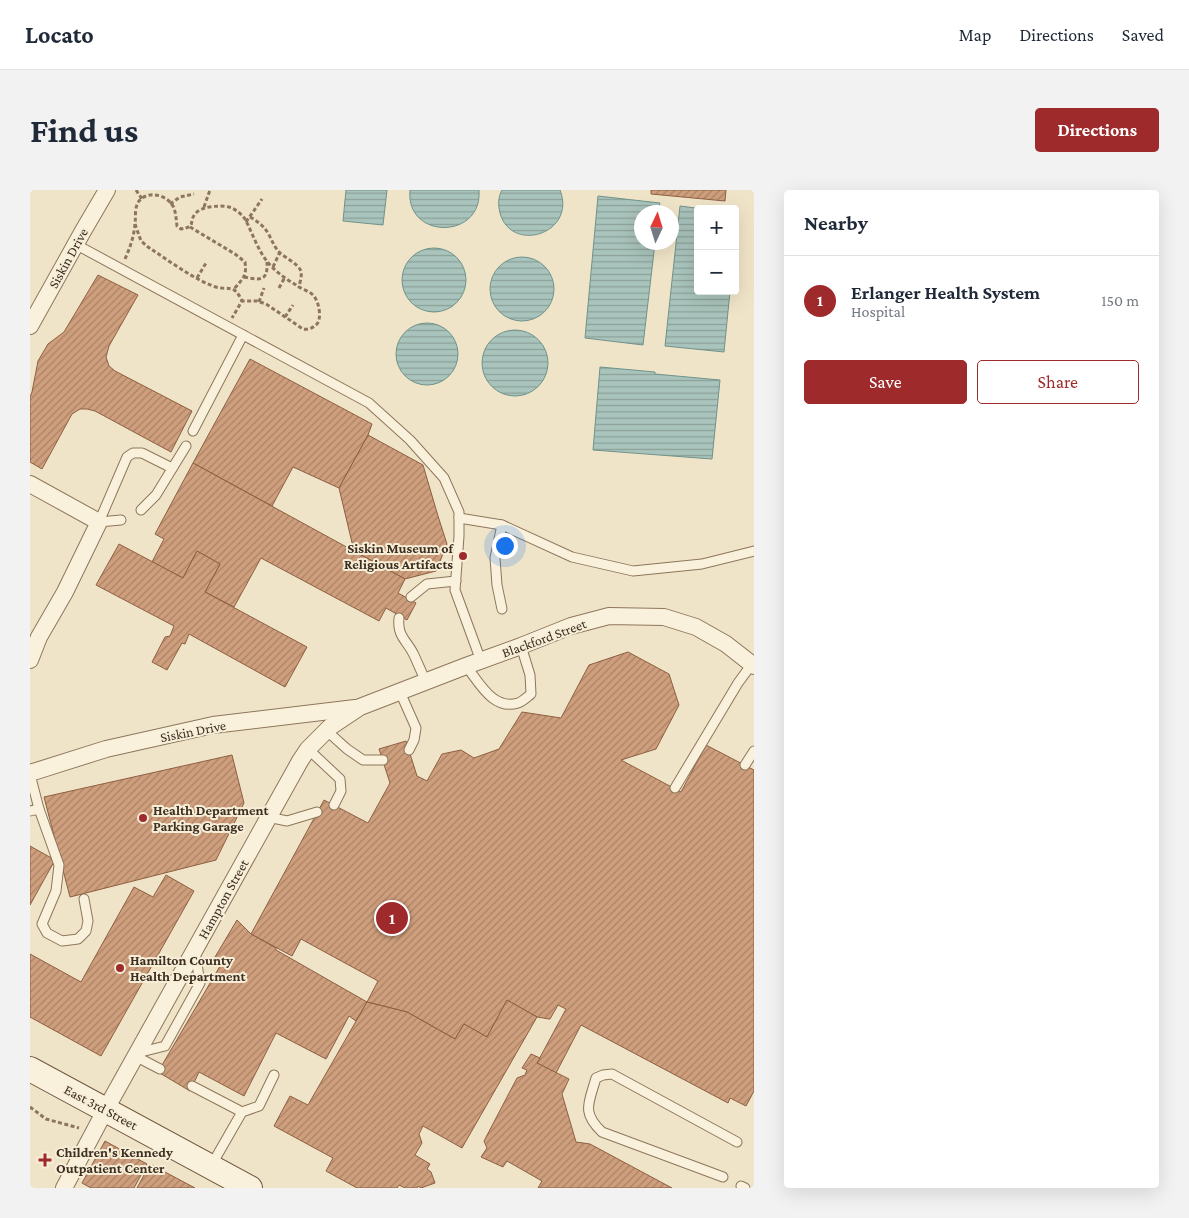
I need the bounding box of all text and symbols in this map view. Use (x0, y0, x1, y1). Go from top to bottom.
text: Locato (25, 21, 94, 48)
text: Map (959, 25, 991, 45)
text: Directions (1019, 25, 1094, 45)
text: Saved (1122, 25, 1164, 45)
button: Directions (1035, 108, 1159, 152)
text: Find us (30, 111, 138, 150)
north arrow (634, 205, 679, 250)
map controls (694, 205, 739, 295)
button: + (694, 205, 739, 250)
text: Nearby (804, 211, 868, 235)
street label: Siskin Drive (45, 225, 91, 291)
button: − (694, 250, 739, 295)
text: Erlanger Health System (851, 282, 1040, 303)
text: 1 (817, 292, 823, 309)
text: 150 m (1101, 292, 1139, 309)
text: Hospital (851, 303, 905, 320)
button: Save (804, 360, 967, 404)
button: Share (977, 360, 1139, 404)
your location (492, 533, 518, 559)
place label: Siskin Museum of Religious Artifacts (344, 540, 455, 572)
marker: Siskin Museum of Religious Artifacts (457, 550, 469, 562)
street label: Blackford Street (500, 615, 589, 661)
street label: Siskin Drive (159, 717, 227, 745)
place label: Health Department Parking Garage (153, 802, 270, 834)
marker: Health Department Parking Garage (137, 812, 149, 824)
street label: Hampton Street (195, 856, 252, 942)
pin: 1 (376, 899, 408, 937)
place label: Hamilton County Health Department (130, 952, 247, 984)
marker: Hamilton County Health Department (114, 962, 126, 974)
street label: East 3rd Street (62, 1081, 141, 1133)
place label: Children's Kennedy Outpatient Center (56, 1144, 173, 1176)
marker: Children's Kennedy Outpatient Center (38, 1153, 52, 1167)

